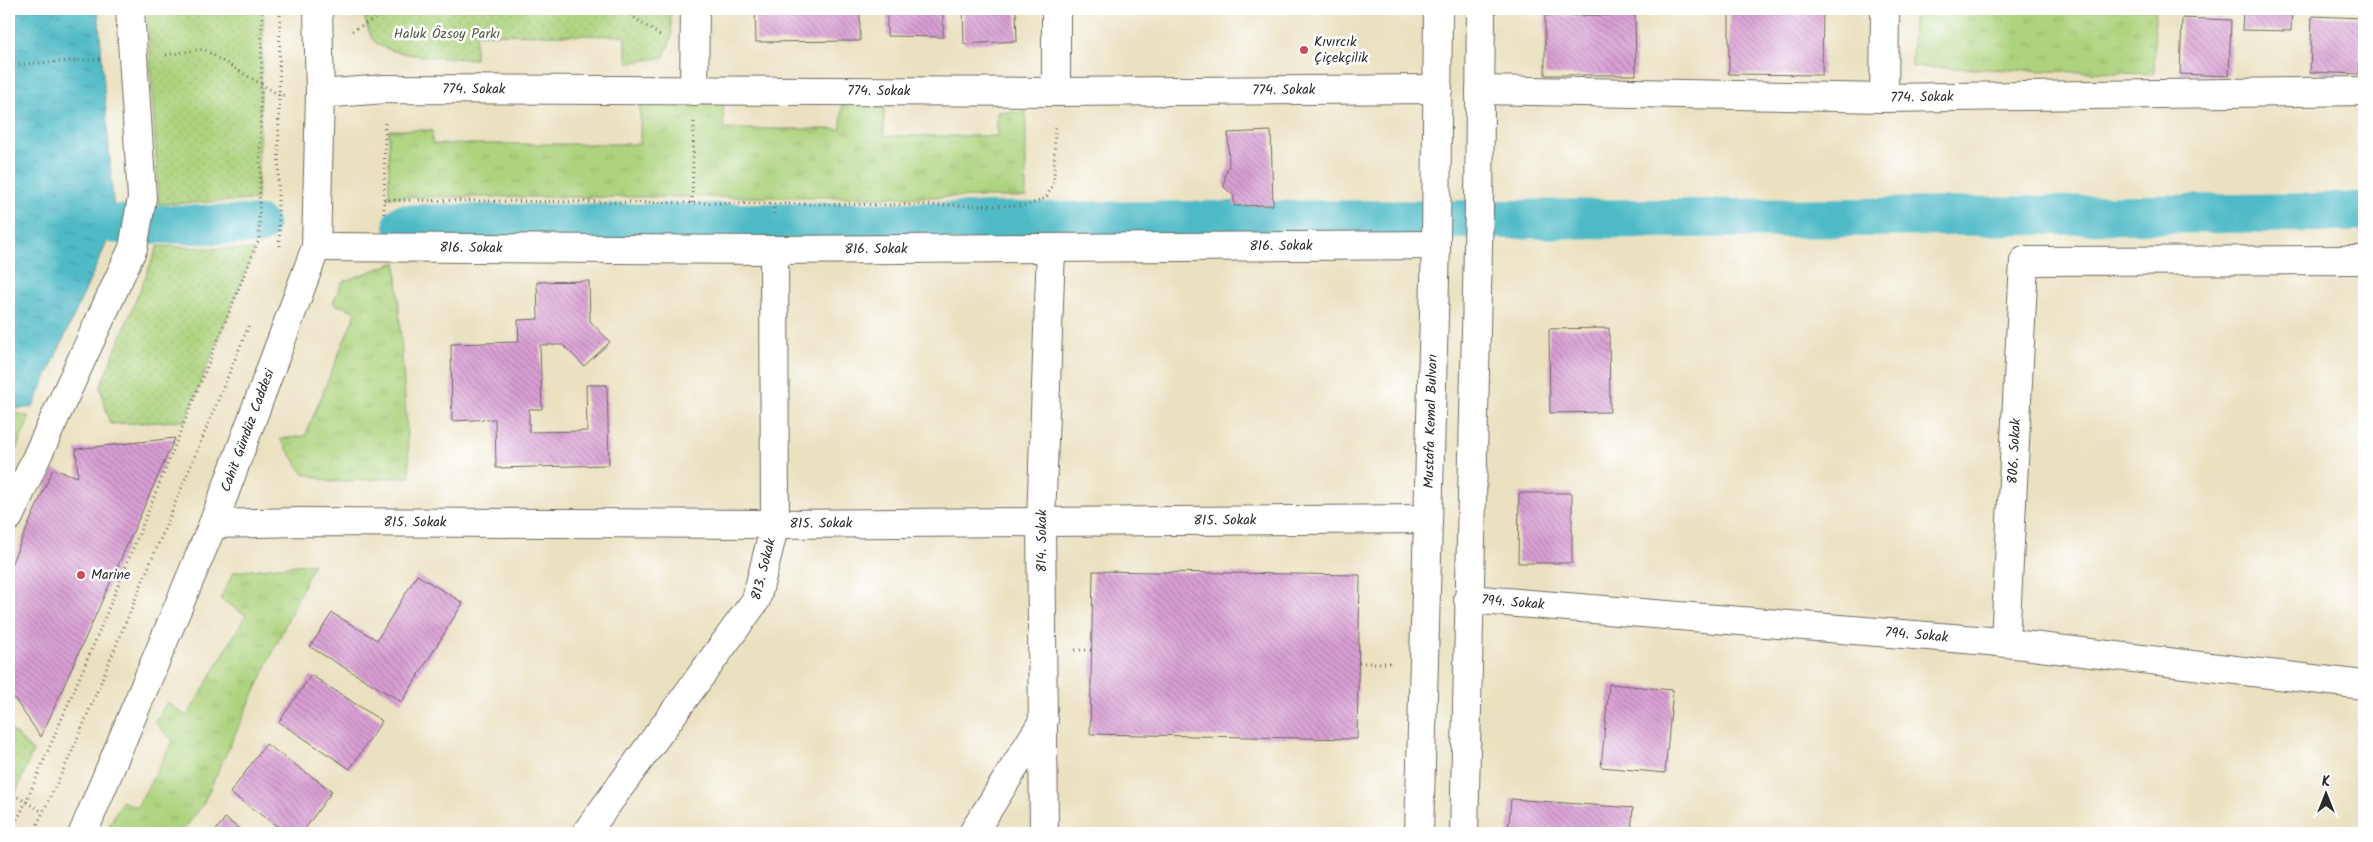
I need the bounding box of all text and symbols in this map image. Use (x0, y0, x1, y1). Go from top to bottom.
park label: Haluk Özsoy Parkı (394, 23, 501, 45)
place label: Kıvırcık Çiçekçilik (1314, 31, 1368, 69)
marker: Kıvırcık Çiçekçilik (1298, 44, 1310, 56)
street label: 774. Sokak (442, 78, 506, 101)
street label: 774. Sokak (1252, 79, 1316, 101)
street label: 774. Sokak (847, 80, 911, 102)
street label: 774. Sokak (1890, 86, 1954, 109)
street label: 816. Sokak (1249, 235, 1313, 257)
street label: 816. Sokak (439, 237, 503, 259)
street label: 816. Sokak (844, 238, 908, 260)
street label: Mustafa Kemal Bulvarı (1418, 353, 1444, 489)
street label: Cahit Gündüz Caddesi (215, 365, 281, 495)
street label: 806. Sokak (2002, 417, 2027, 485)
street label: 814. Sokak (1031, 509, 1053, 572)
street label: 815. Sokak (1193, 509, 1257, 532)
street label: 815. Sokak (384, 511, 447, 534)
street label: 815. Sokak (789, 512, 853, 535)
street label: 813. Sokak (745, 536, 782, 603)
place label: Marine (91, 564, 131, 586)
marker: Marine (75, 569, 87, 581)
street label: 794. Sokak (1480, 589, 1546, 616)
street label: 794. Sokak (1884, 622, 1949, 649)
north arrow (2300, 770, 2350, 820)
text: K (2322, 771, 2331, 793)

